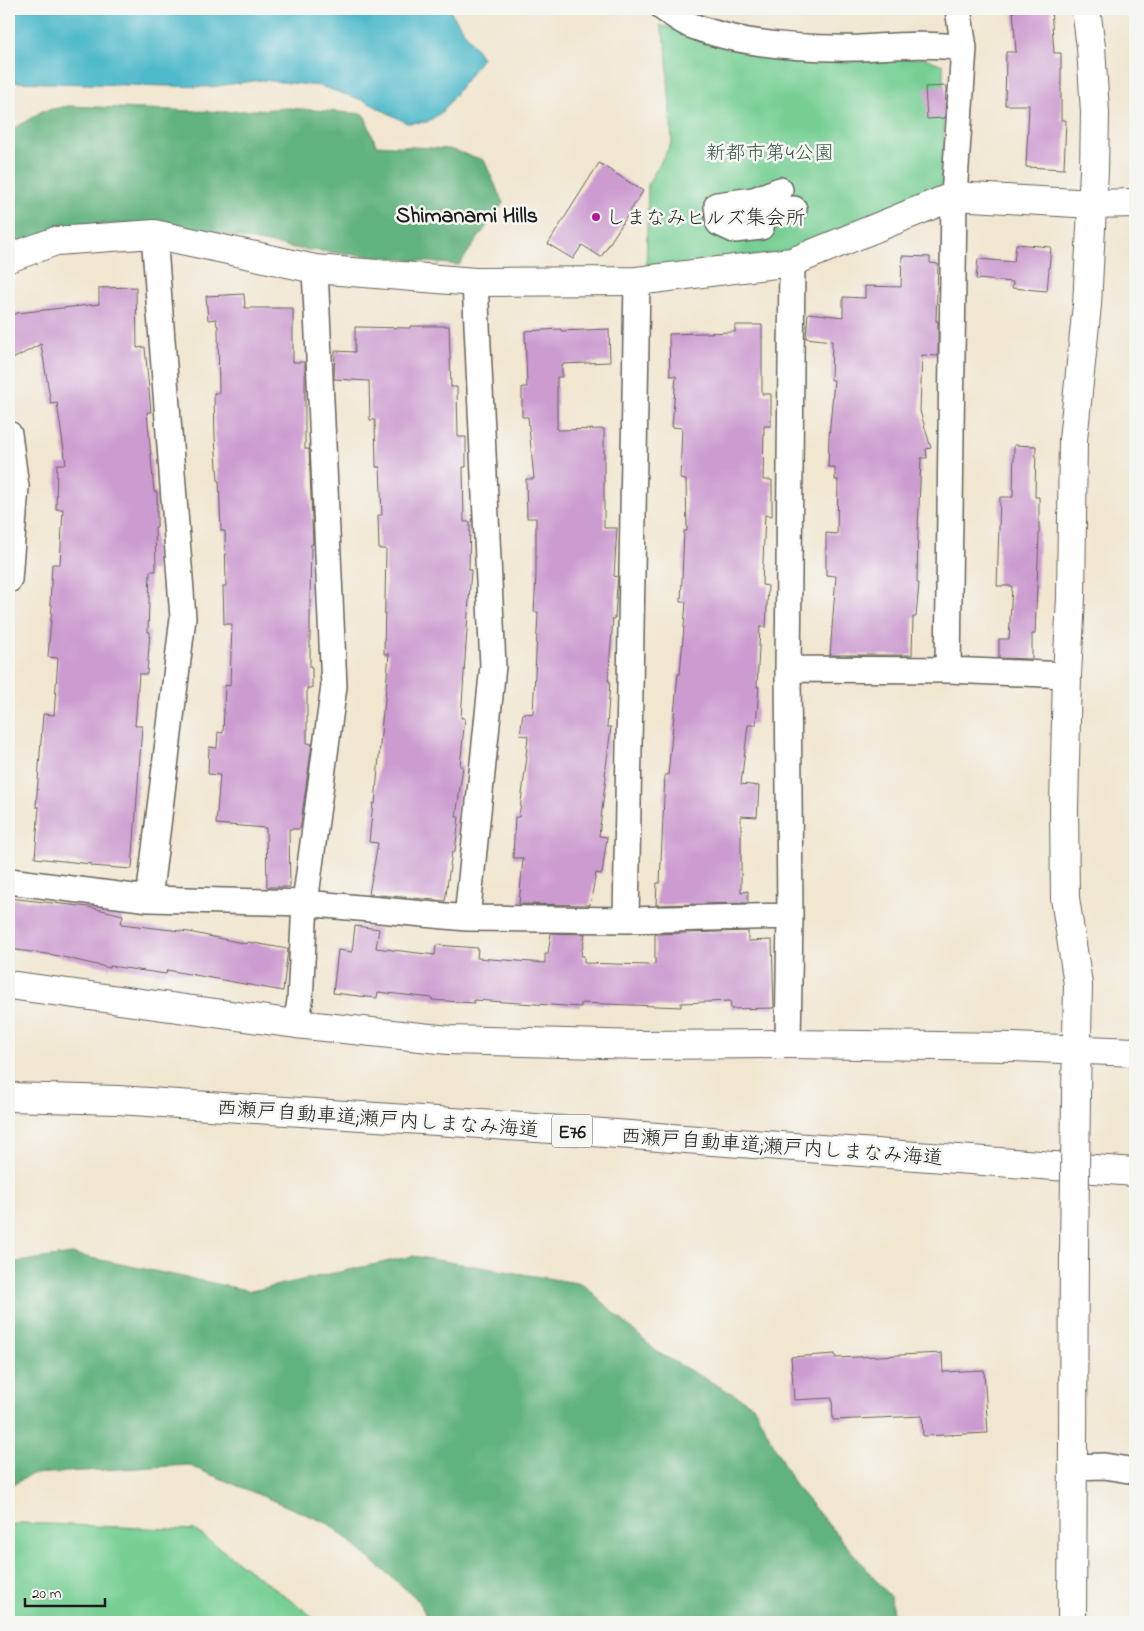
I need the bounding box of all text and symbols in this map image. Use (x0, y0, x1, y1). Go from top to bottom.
park label: 新都市第4公園 (706, 140, 834, 169)
district label: Shimanami Hills (396, 201, 538, 233)
place label: しまなみヒルズ集会所 (606, 205, 806, 234)
marker: しまなみヒルズ集会所 (590, 211, 602, 223)
street label: 西瀬戸自動車道;瀬戸内しまなみ海道 (216, 1095, 540, 1146)
road number: E76 (552, 1114, 592, 1148)
street label: 西瀬戸自動車道;瀬戸内しまなみ海道 (620, 1123, 944, 1174)
scale bar (25, 1576, 105, 1608)
text: 20 m (32, 1583, 62, 1605)

